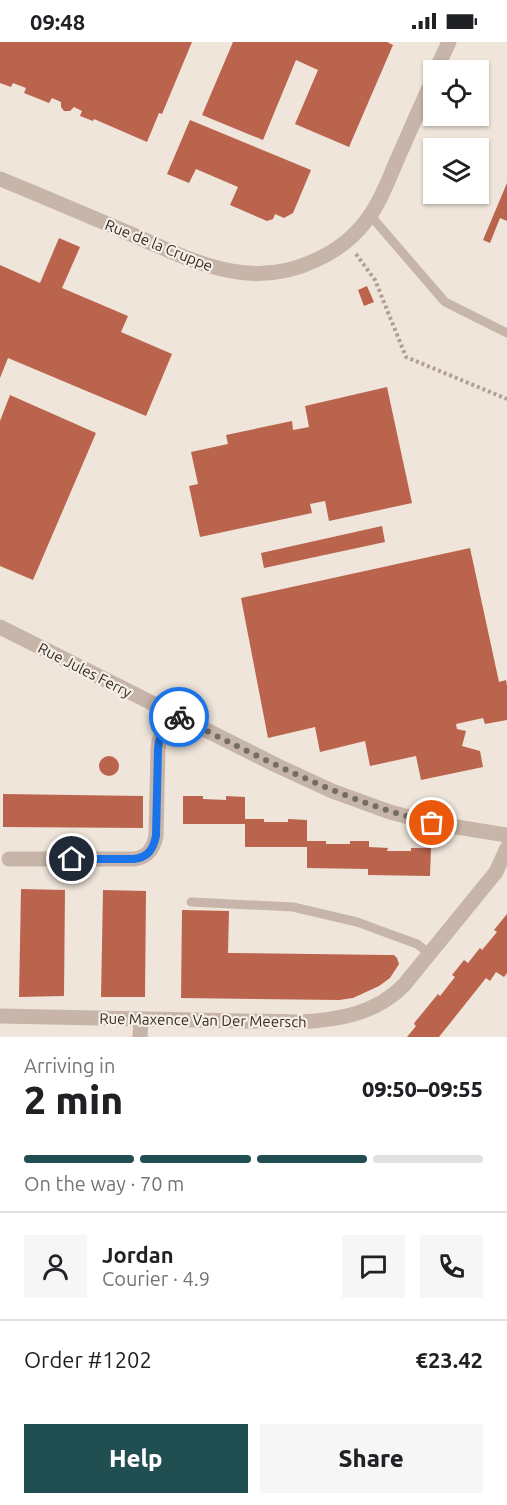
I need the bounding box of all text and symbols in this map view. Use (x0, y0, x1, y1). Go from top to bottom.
text: 09:48 (30, 9, 85, 34)
map controls (423, 60, 489, 204)
button: locate (423, 60, 489, 126)
button: layers (423, 138, 489, 204)
street label: Rue de la Cruppe (103, 216, 215, 274)
street label: Rue Jules Ferry (35, 639, 135, 701)
courier (149, 687, 209, 747)
icon: bike (163, 701, 196, 734)
pin (406, 797, 457, 848)
icon: bag (415, 806, 448, 839)
pin (46, 833, 97, 884)
icon: home (55, 842, 88, 875)
street label: Rue Maxence Van Der Meersch (99, 1010, 307, 1030)
text: Arriving in (24, 1054, 115, 1077)
text: 09:50–09:55 (362, 1076, 483, 1101)
text: 2 min (24, 1078, 123, 1121)
text: On the way · 70 m (24, 1172, 184, 1195)
button: person (24, 1235, 87, 1298)
button: chat (342, 1235, 405, 1298)
button: phone (420, 1235, 483, 1298)
text: Jordan (102, 1242, 174, 1267)
text: Courier · 4.9 (102, 1267, 210, 1290)
text: Order #1202 (24, 1347, 152, 1372)
text: €23.42 (416, 1347, 483, 1372)
button: Help (24, 1424, 248, 1493)
button: Share (260, 1424, 483, 1493)

